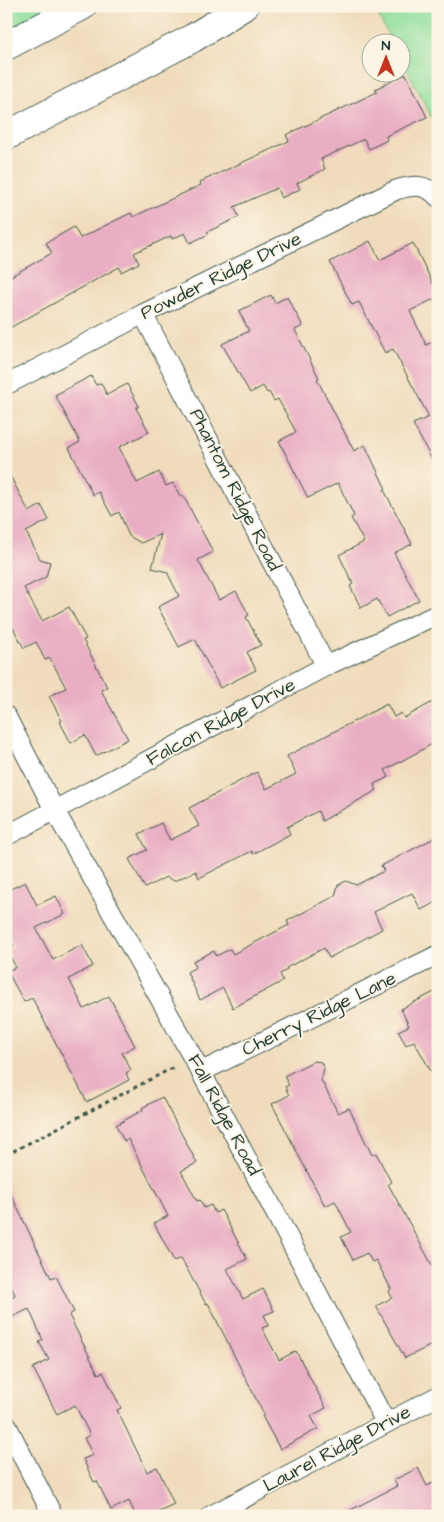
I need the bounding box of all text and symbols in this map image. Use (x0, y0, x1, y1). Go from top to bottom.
north arrow (362, 32, 412, 82)
text: N (382, 36, 391, 56)
street label: Powder Ridge Drive (136, 225, 306, 328)
street label: Phantom Ridge Road (181, 404, 288, 577)
street label: Falcon Ridge Drive (142, 671, 301, 774)
street label: Cherry Ridge Lane (237, 965, 401, 1064)
street label: Fall Ridge Road (180, 1050, 267, 1181)
street label: Laurel Ridge Drive (258, 1399, 416, 1500)

